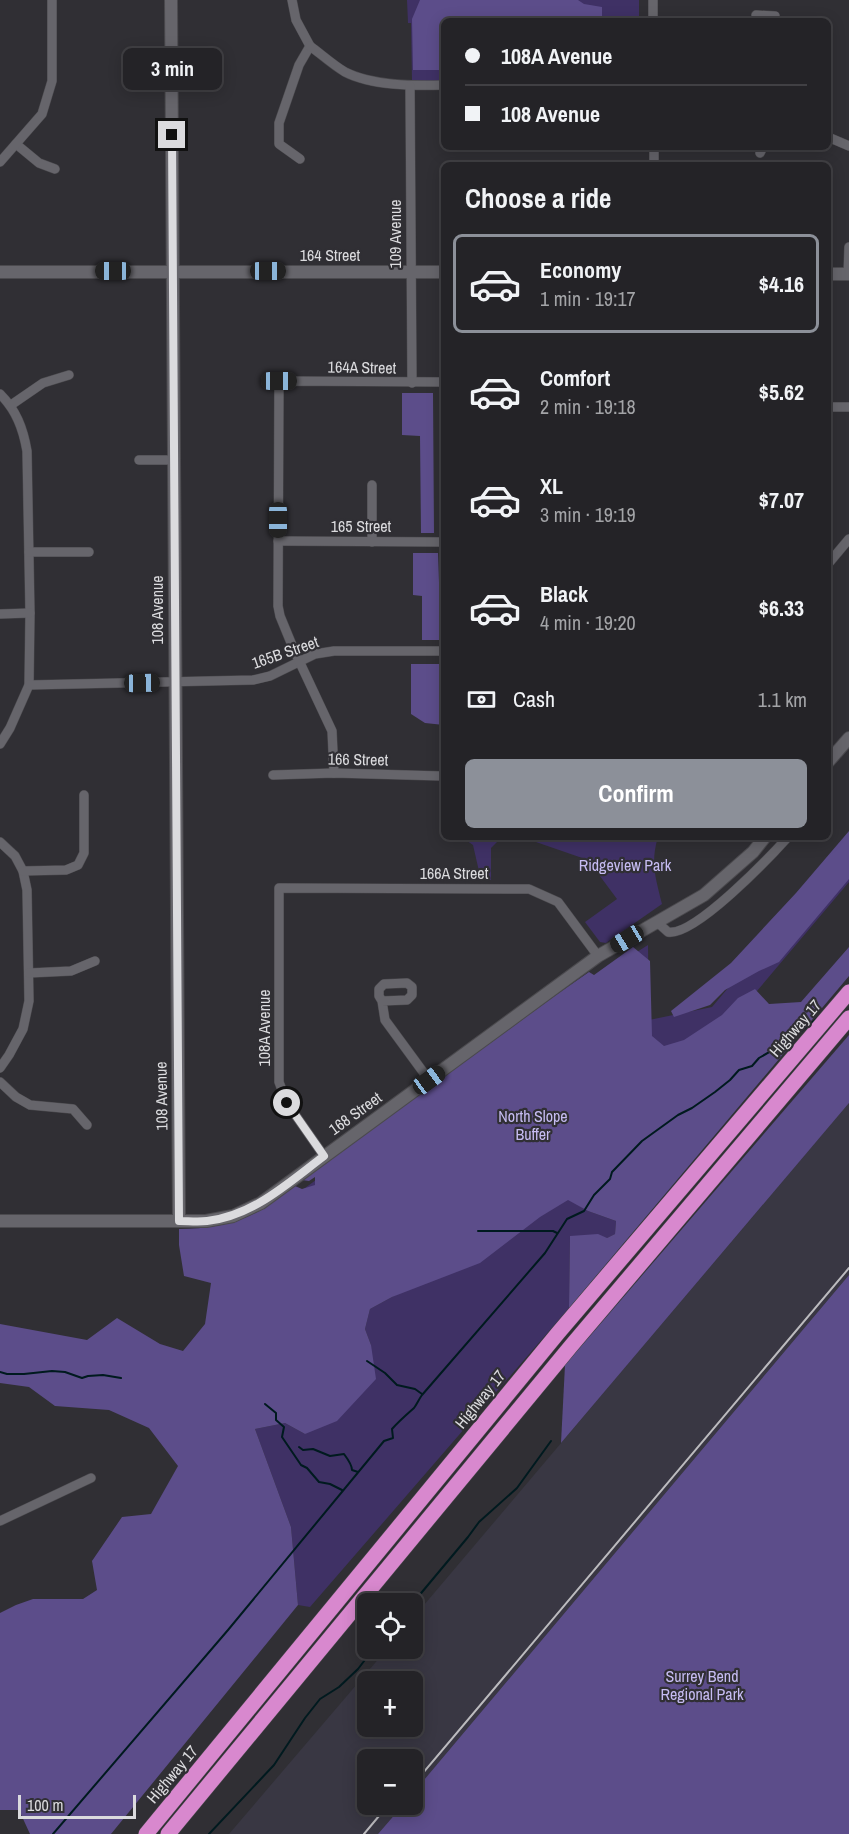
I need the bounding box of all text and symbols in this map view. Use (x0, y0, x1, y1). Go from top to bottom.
text: 108A Avenue (501, 41, 612, 71)
callout: 3 min (122, 48, 222, 90)
text: 3 min (151, 55, 194, 82)
text: 108 Avenue (501, 99, 600, 129)
route end (158, 121, 185, 148)
text: Choose a ride (465, 180, 611, 216)
street label: 109 Avenue (384, 199, 406, 269)
street label: 164 Street (300, 244, 361, 266)
text: Economy (540, 255, 621, 285)
icon: car (468, 257, 522, 311)
car (95, 262, 131, 280)
car (250, 262, 286, 280)
text: $4.16 (759, 269, 804, 299)
text: 1 min · 19:17 (540, 285, 636, 312)
street label: 164A Street (328, 355, 397, 379)
text: Comfort (540, 363, 610, 393)
icon: car (468, 365, 522, 419)
car (261, 372, 297, 390)
text: $5.62 (759, 377, 804, 407)
text: 2 min · 19:18 (540, 393, 636, 420)
text: XL (540, 471, 563, 501)
icon: car (468, 473, 522, 527)
text: $7.07 (759, 485, 804, 515)
text: 3 min · 19:19 (540, 501, 636, 528)
car (269, 502, 287, 538)
street label: 165 Street (331, 515, 392, 537)
street label: 108 Avenue (146, 575, 168, 645)
text: Black (540, 579, 588, 609)
icon: car (468, 581, 522, 635)
text: $6.33 (759, 593, 804, 623)
text: 4 min · 19:20 (540, 609, 636, 636)
street label: 165B Street (249, 630, 322, 674)
car (124, 674, 160, 692)
icon: cash (465, 683, 498, 716)
text: Cash (513, 684, 555, 714)
text: 1.1 km (758, 686, 807, 713)
street label: 166 Street (328, 747, 389, 771)
button: Confirm (465, 759, 807, 828)
park label: Ridgeview Park (579, 854, 672, 876)
street label: 166A Street (420, 862, 489, 884)
car (607, 922, 647, 956)
street label: 108A Avenue (253, 989, 275, 1067)
street label: Highway 17 (764, 995, 826, 1061)
street label: 108 Avenue (149, 1061, 173, 1131)
car (409, 1062, 449, 1098)
street label: 168 Street (324, 1086, 386, 1140)
route start (273, 1089, 300, 1116)
park label: North Slope Buffer (498, 1105, 568, 1145)
street label: Highway 17 (450, 1365, 510, 1433)
map controls (357, 1593, 423, 1815)
button: locate (357, 1593, 423, 1659)
park label: Surrey Bend Regional Park (660, 1665, 744, 1705)
button: + (357, 1671, 423, 1737)
street label: Highway 17 (141, 1740, 203, 1808)
button: − (357, 1749, 423, 1815)
scale bar (18, 1792, 136, 1820)
text: 100 m (27, 1794, 63, 1816)

